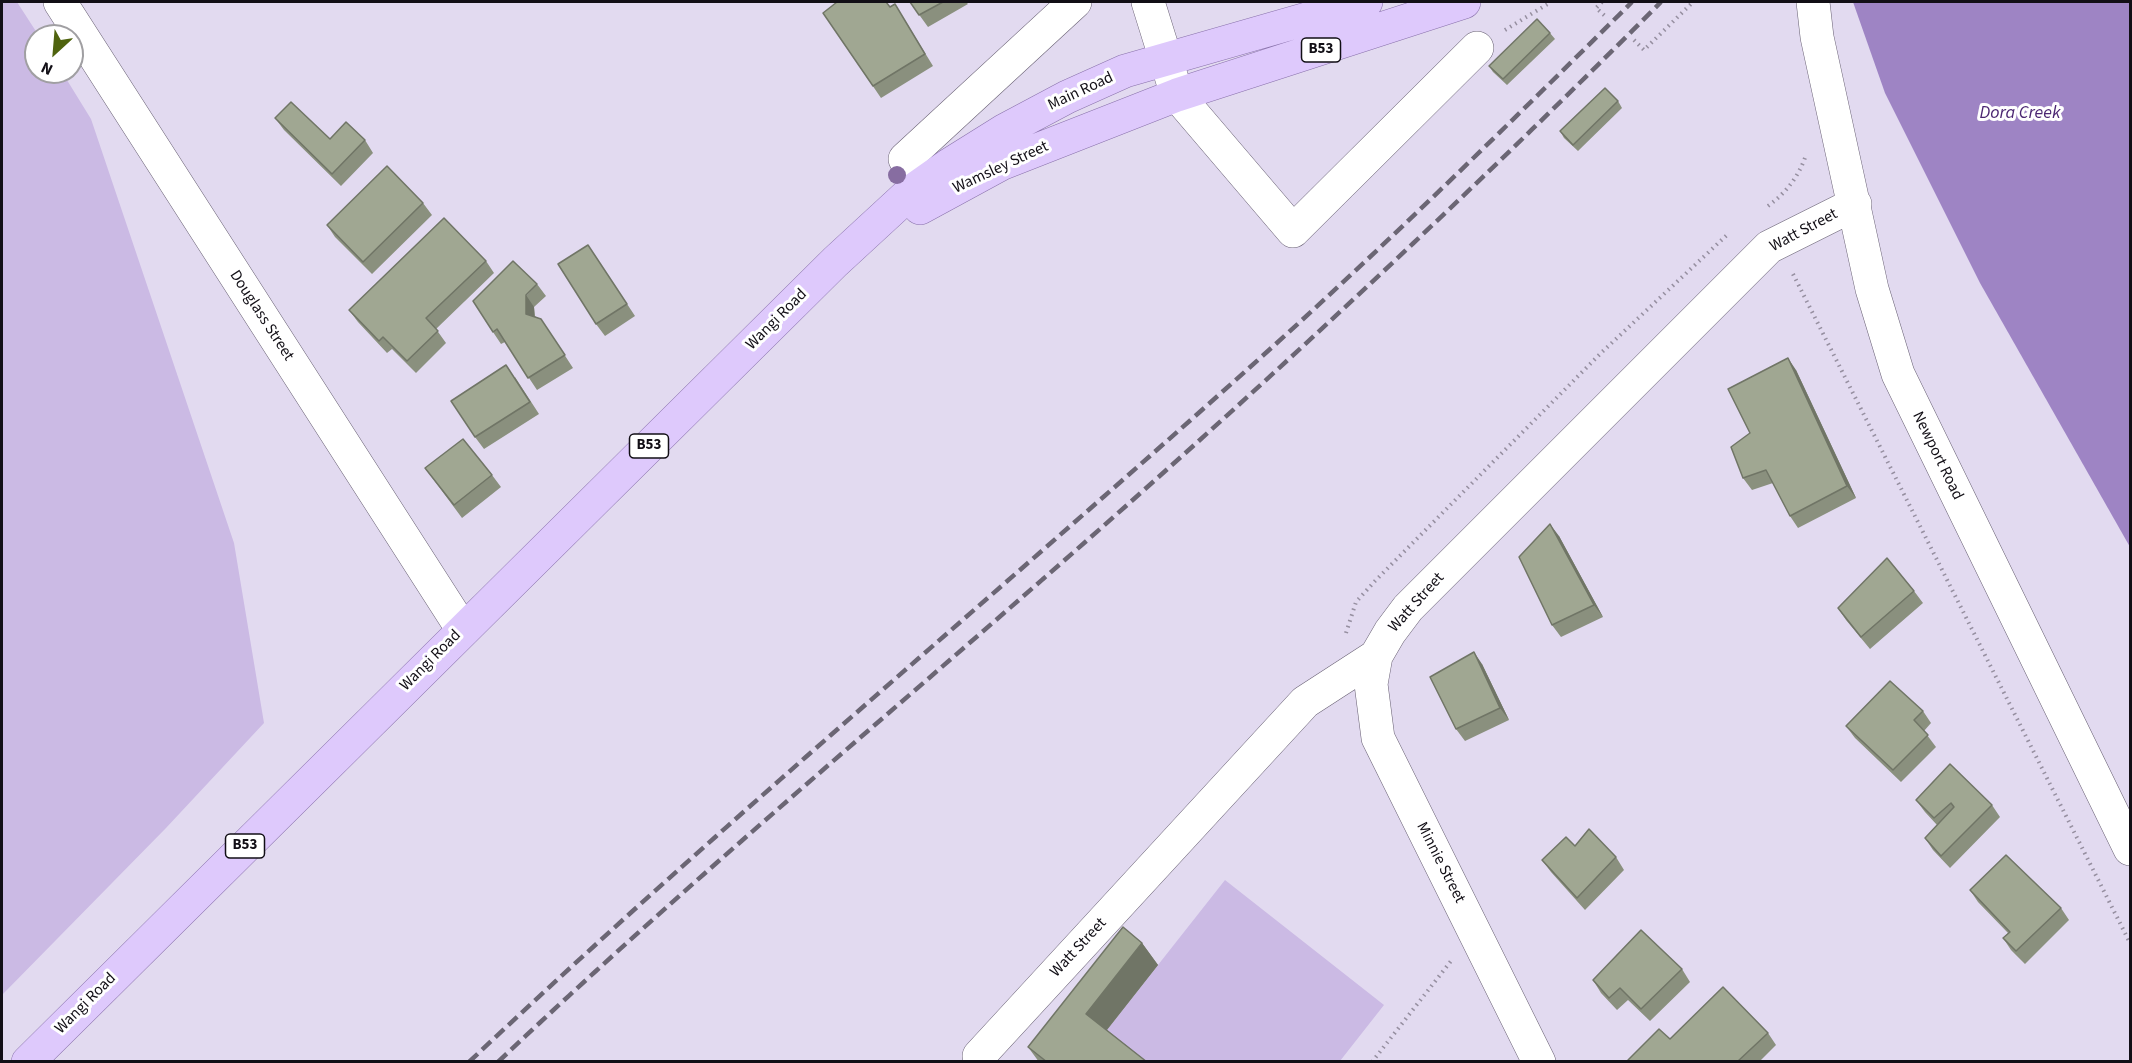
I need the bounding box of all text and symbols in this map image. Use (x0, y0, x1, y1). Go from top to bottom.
north arrow (24, 24, 84, 84)
road number: B53 (1302, 38, 1340, 62)
text: N (37, 56, 57, 81)
street label: Main Road (1045, 69, 1117, 115)
water label: Dora Creek (1980, 103, 2060, 125)
street label: Wamsley Street (950, 137, 1052, 199)
street label: Watt Street (1767, 205, 1841, 257)
street label: Douglass Street (225, 267, 297, 365)
street label: Wangi Road (742, 285, 812, 355)
street label: Newport Road (1907, 409, 1967, 503)
road number: B53 (630, 434, 668, 458)
street label: Watt Street (1385, 569, 1449, 637)
street label: Wangi Road (396, 626, 466, 696)
street label: Minnie Street (1411, 819, 1469, 907)
road number: B53 (226, 834, 264, 858)
street label: Watt Street (1047, 914, 1111, 982)
street label: Wangi Road (51, 969, 121, 1039)

